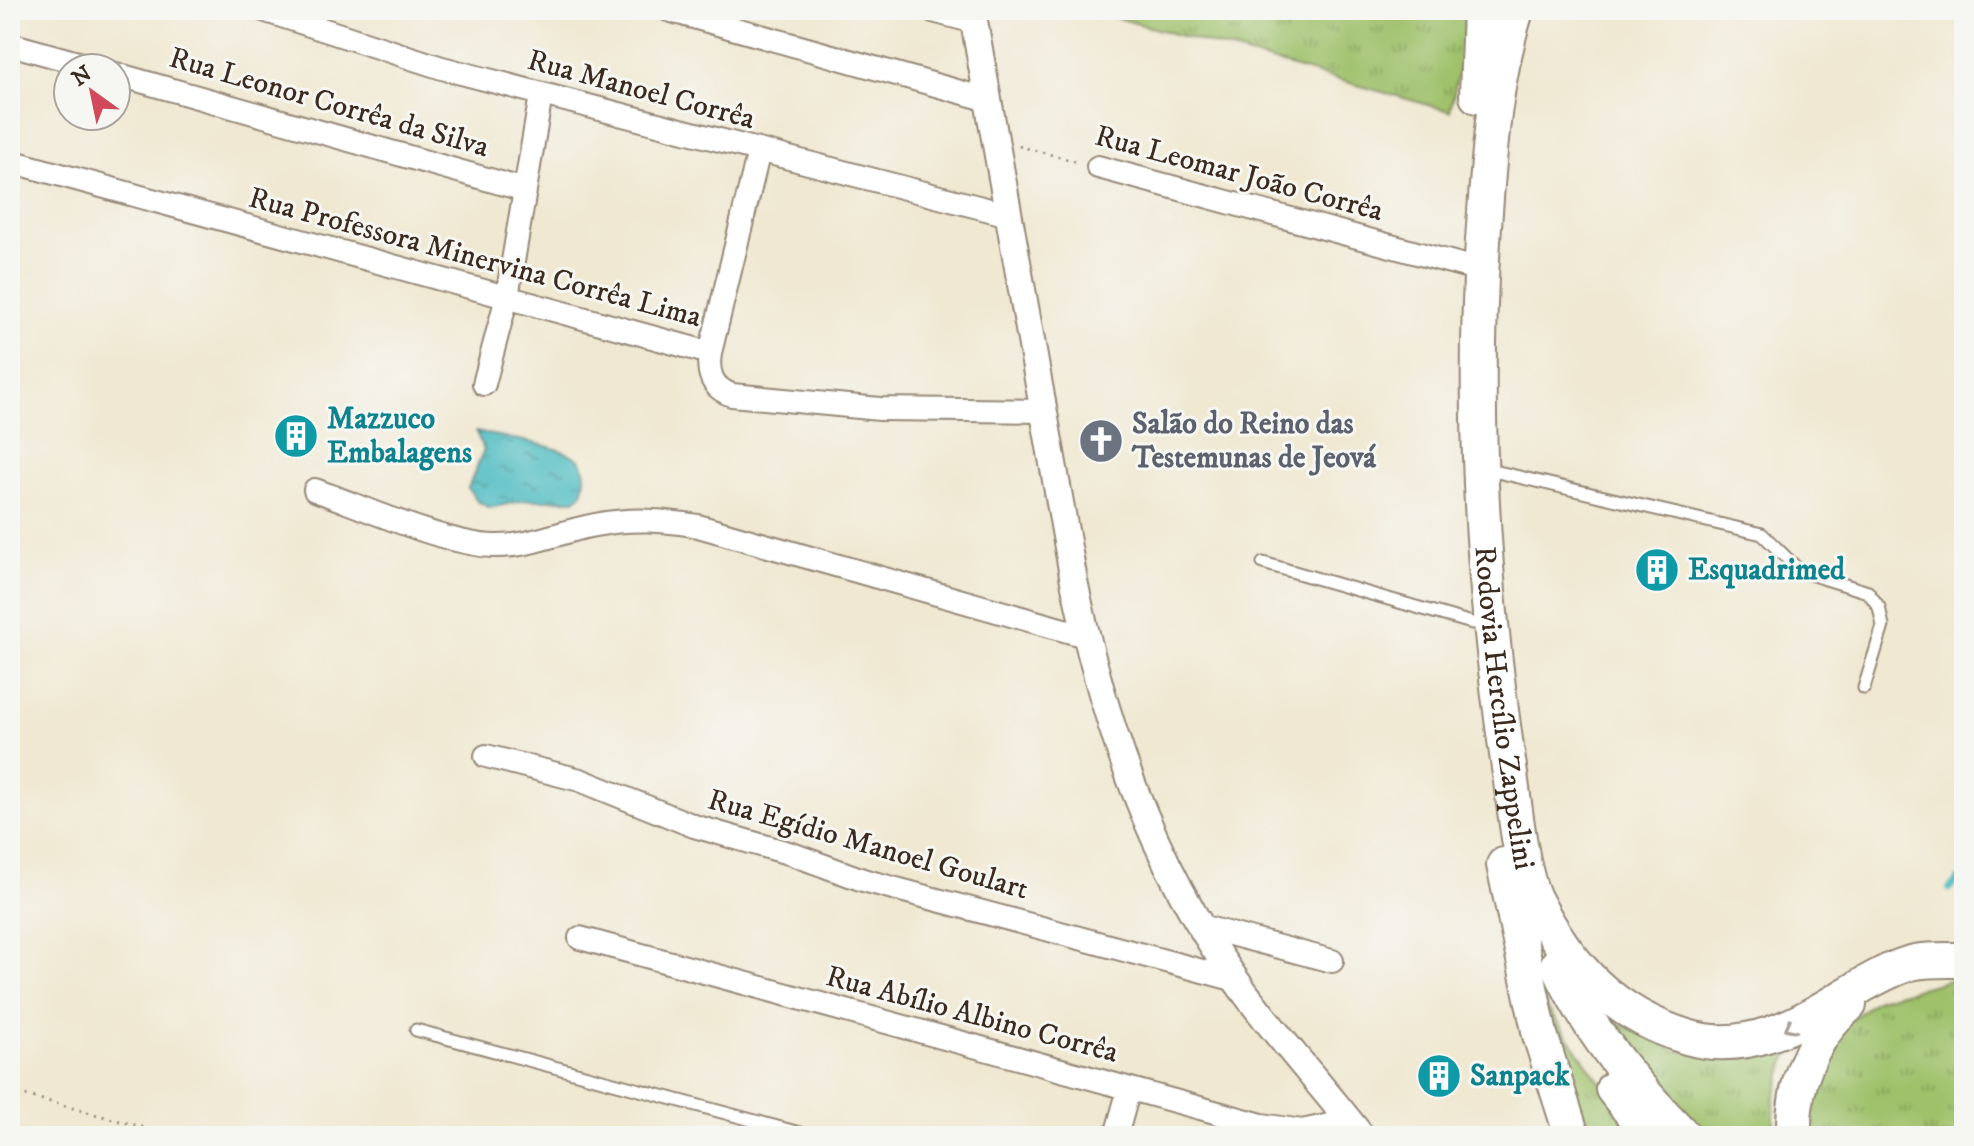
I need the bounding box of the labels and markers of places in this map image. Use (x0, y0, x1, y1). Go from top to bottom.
place label: Mazzuco Embalagens (327, 401, 472, 472)
place label: Salão do Reino das Testemunas de Jeová (1131, 406, 1377, 477)
building icon: Mazzuco Embalagens (272, 412, 320, 460)
church icon: Salão do Reino das Testemunas de Jeová (1077, 417, 1125, 465)
building icon: Esquadrimed (1633, 546, 1681, 594)
place label: Esquadrimed (1688, 552, 1846, 589)
building icon: Sanpack (1415, 1052, 1463, 1100)
place label: Sanpack (1470, 1058, 1571, 1095)

